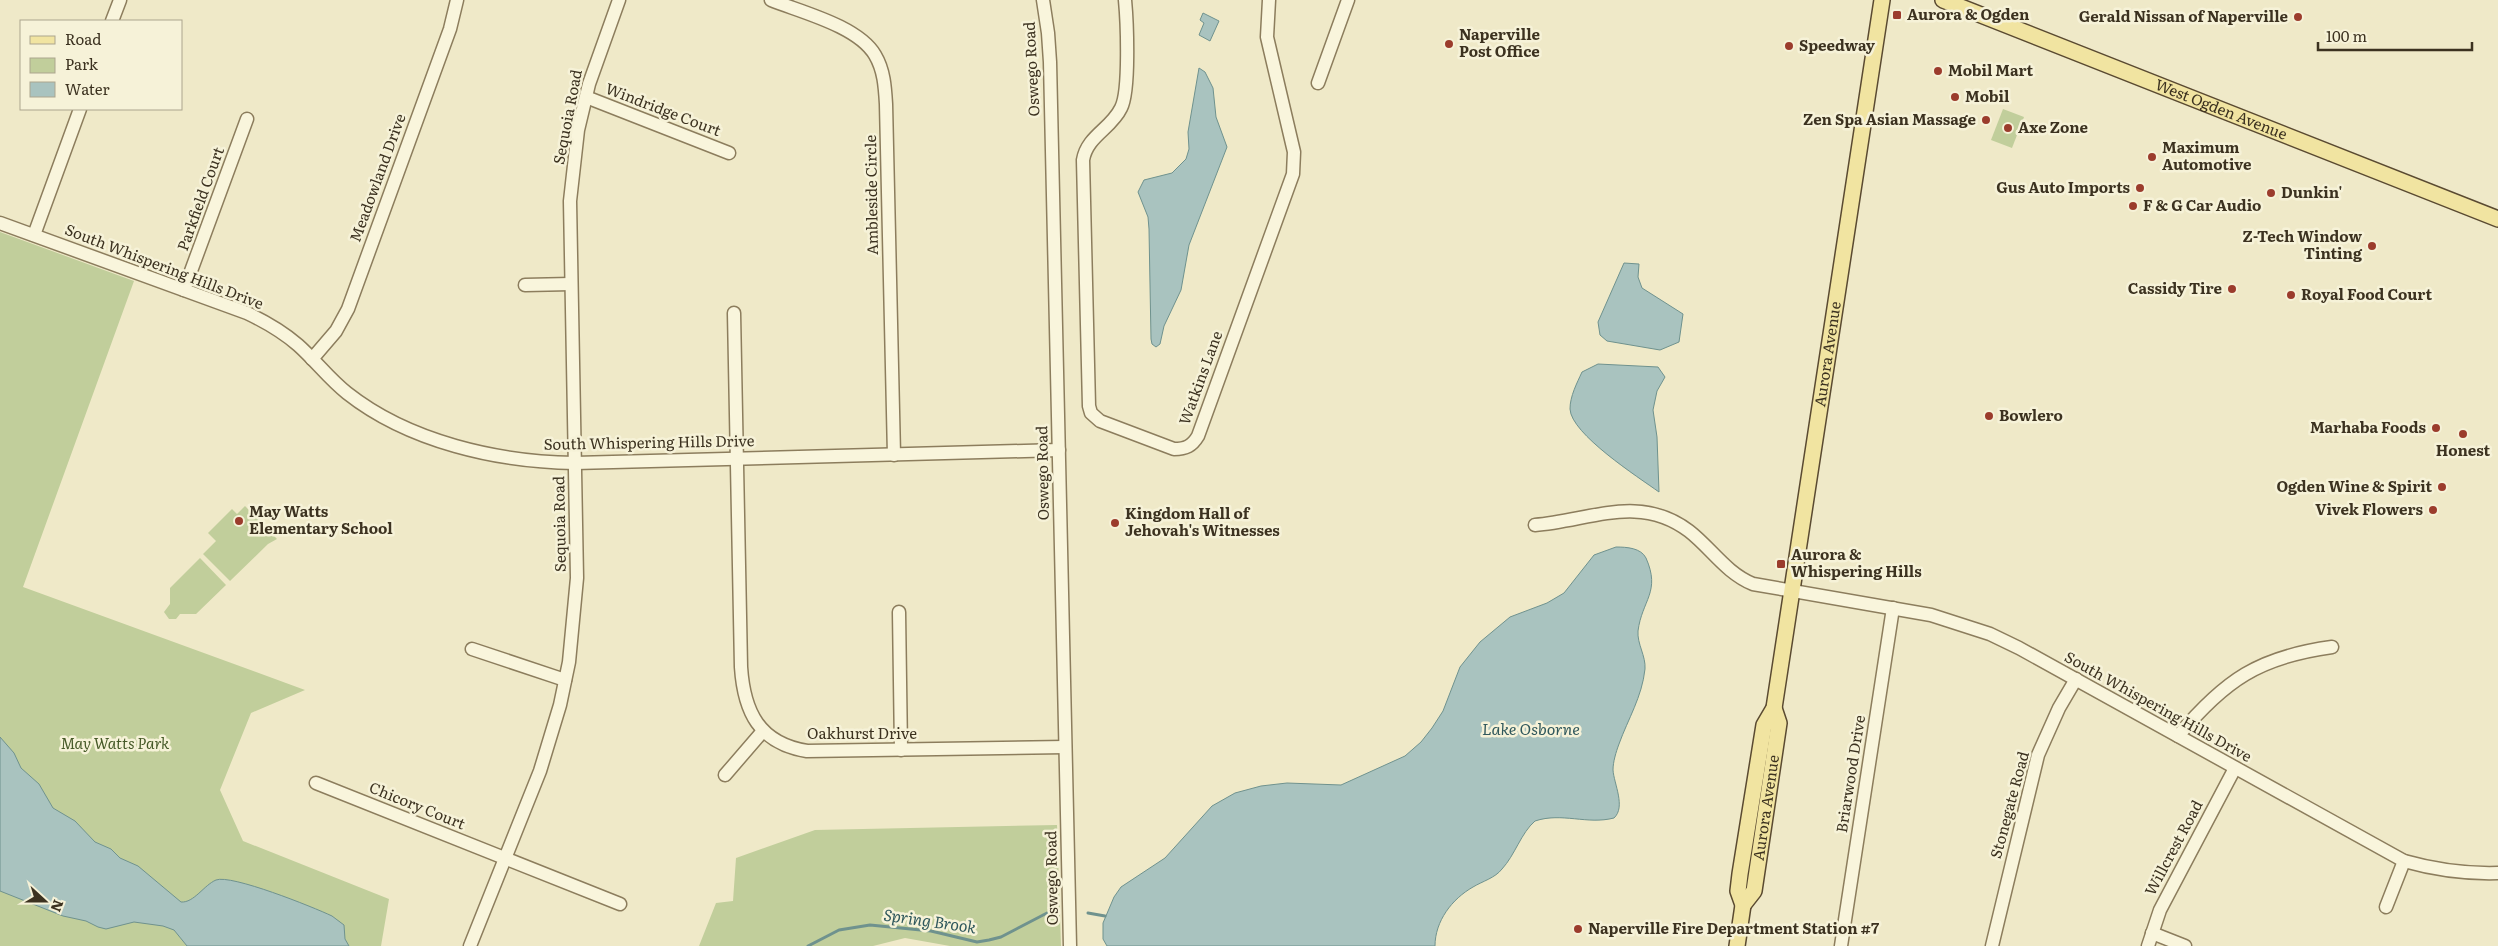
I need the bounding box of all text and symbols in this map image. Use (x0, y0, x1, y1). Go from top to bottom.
place label: Aurora & Ogden (1907, 2, 2030, 25)
place label: Gerald Nissan of Naperville (2079, 4, 2288, 27)
marker: Aurora & Ogden (1891, 9, 1903, 21)
marker: Gerald Nissan of Naperville (2292, 11, 2304, 23)
legend (20, 20, 182, 110)
scale bar (2318, 20, 2472, 52)
street label: Oswego Road (1017, 21, 1044, 117)
place label: Naperville Post Office (1459, 22, 1541, 62)
text: 100 m (2326, 24, 2367, 47)
text: Road (65, 27, 101, 50)
place label: Speedway (1799, 33, 1876, 56)
marker: Naperville Post Office (1443, 38, 1455, 50)
marker: Speedway (1783, 40, 1795, 52)
text: Park (65, 52, 99, 75)
place label: Mobil Mart (1948, 58, 2034, 81)
marker: Mobil Mart (1932, 65, 1944, 77)
street label: Sequoia Road (546, 67, 587, 166)
street label: West Ogden Avenue (2152, 72, 2291, 145)
street label: Windridge Court (602, 76, 725, 141)
text: Water (65, 77, 110, 100)
place label: Mobil (1965, 84, 2010, 107)
marker: Mobil (1949, 91, 1961, 103)
place label: Zen Spa Asian Massage (1803, 107, 1977, 130)
street label: Meadowland Drive (343, 110, 411, 245)
marker: Zen Spa Asian Massage (1980, 114, 1992, 126)
place label: Axe Zone (2018, 115, 2089, 138)
marker: Axe Zone (2002, 122, 2014, 134)
street label: Ambleside Circle (858, 135, 883, 255)
place label: Maximum Automotive (2162, 135, 2252, 175)
street label: Parkfield Court (170, 143, 229, 254)
marker: Maximum Automotive (2146, 151, 2158, 163)
place label: Gus Auto Imports (1996, 175, 2131, 198)
place label: Dunkin' (2281, 180, 2342, 203)
marker: Gus Auto Imports (2134, 182, 2146, 194)
marker: Dunkin' (2265, 187, 2277, 199)
place label: F & G Car Audio (2143, 193, 2261, 216)
marker: F & G Car Audio (2127, 200, 2139, 212)
street label: South Whispering Hills Drive (62, 217, 267, 314)
place label: Z-Tech Window Tinting (2243, 224, 2363, 264)
marker: Z-Tech Window Tinting (2366, 240, 2378, 252)
place label: Cassidy Tire (2128, 276, 2223, 299)
place label: Royal Food Court (2301, 282, 2432, 305)
marker: Cassidy Tire (2226, 283, 2238, 295)
marker: Royal Food Court (2285, 289, 2297, 301)
street label: Aurora Avenue (1807, 299, 1846, 408)
street label: Watkins Lane (1172, 327, 1227, 428)
place label: Bowlero (1999, 403, 2063, 426)
marker: Bowlero (1983, 410, 1995, 422)
place label: Marhaba Foods (2310, 415, 2427, 438)
marker: Marhaba Foods (2430, 422, 2442, 434)
street label: Oswego Road (1029, 425, 1054, 521)
street label: South Whispering Hills Drive (543, 428, 755, 455)
marker: Honest (2457, 428, 2469, 440)
place label: Honest (2436, 438, 2491, 461)
place label: Ogden Wine & Spirit (2276, 474, 2432, 497)
street label: Sequoia Road (546, 476, 571, 572)
marker: Ogden Wine & Spirit (2436, 481, 2448, 493)
place label: Vivek Flowers (2315, 497, 2424, 520)
place label: May Watts Elementary School (249, 499, 393, 539)
place label: Kingdom Hall of Jehovah's Witnesses (1125, 501, 1280, 541)
marker: Vivek Flowers (2427, 504, 2439, 516)
marker: May Watts Elementary School (233, 515, 245, 527)
marker: Kingdom Hall of Jehovah's Witnesses (1109, 517, 1121, 529)
place label: Aurora & Whispering Hills (1791, 542, 1922, 582)
marker: Aurora & Whispering Hills (1775, 558, 1787, 570)
street label: South Whispering Hills Drive (2061, 644, 2257, 767)
street label: Briarwood Drive (1829, 713, 1870, 834)
water label: Lake Osborne (1482, 716, 1580, 740)
street label: Oakhurst Drive (807, 721, 917, 744)
park label: May Watts Park (61, 731, 170, 754)
street label: Stonegate Road (1983, 748, 2034, 861)
street label: Aurora Avenue (1746, 753, 1784, 862)
street label: Chicory Court (366, 775, 469, 834)
street label: Willcrest Road (2138, 796, 2207, 899)
street label: Oswego Road (1038, 830, 1063, 926)
north arrow (20, 876, 70, 926)
text: N (47, 897, 70, 915)
water label: Spring Brook (882, 902, 978, 938)
place label: Naperville Fire Department Station #7 (1588, 916, 1880, 939)
marker: Naperville Fire Department Station #7 (1572, 923, 1584, 935)

